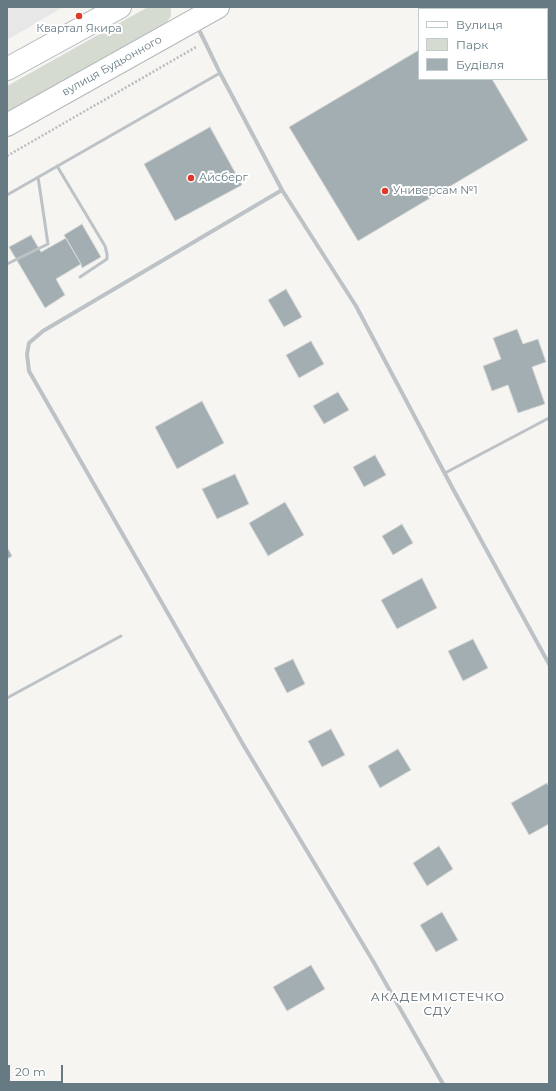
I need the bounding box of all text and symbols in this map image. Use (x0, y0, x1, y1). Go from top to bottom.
legend (418, 8, 548, 80)
marker: Квартал Якира (74, 11, 84, 21)
text: Вулиця (456, 17, 503, 32)
place label: Квартал Якира (36, 22, 122, 36)
street label: вулиця Будьонного (60, 33, 164, 99)
text: Парк (456, 37, 488, 52)
text: Будівля (456, 57, 504, 72)
place label: Айсберг (199, 171, 248, 185)
marker: Айсберг (186, 173, 196, 183)
place label: Универсам №1 (393, 184, 478, 198)
marker: Универсам №1 (380, 186, 390, 196)
district label: АКАДЕММІСТЕЧКО СДУ (371, 990, 505, 1018)
scale bar (10, 1057, 65, 1083)
text: 20 m (15, 1064, 46, 1079)

